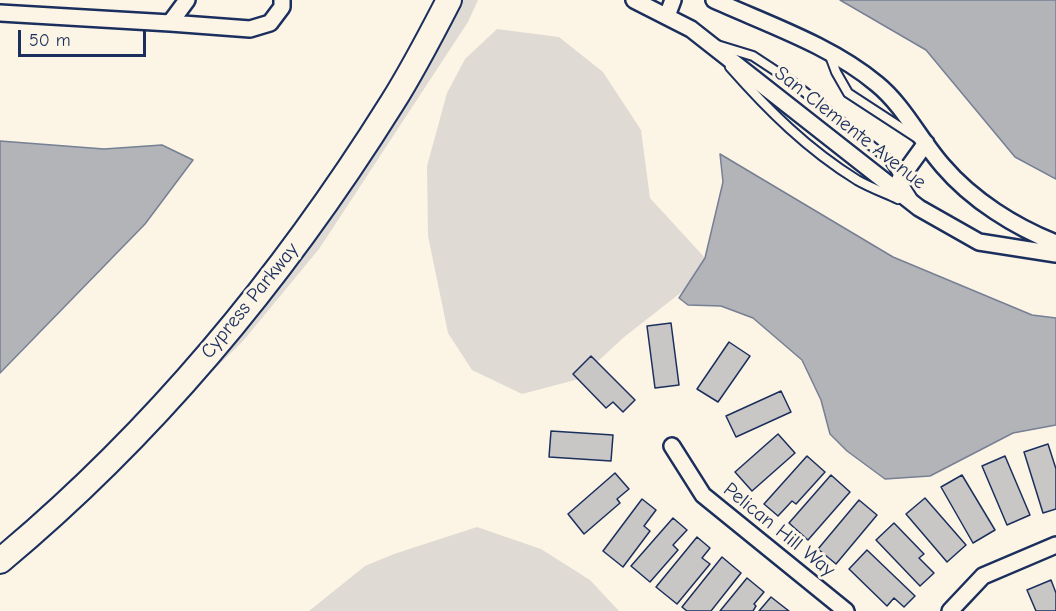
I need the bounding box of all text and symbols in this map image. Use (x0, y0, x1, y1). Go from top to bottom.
scale bar (21, 18, 148, 56)
text: 50 m (29, 30, 71, 51)
street label: San Clemente Avenue (769, 61, 931, 195)
street label: Cypress Parkway (196, 238, 304, 364)
street label: Pelican Hill Way (718, 478, 840, 582)

